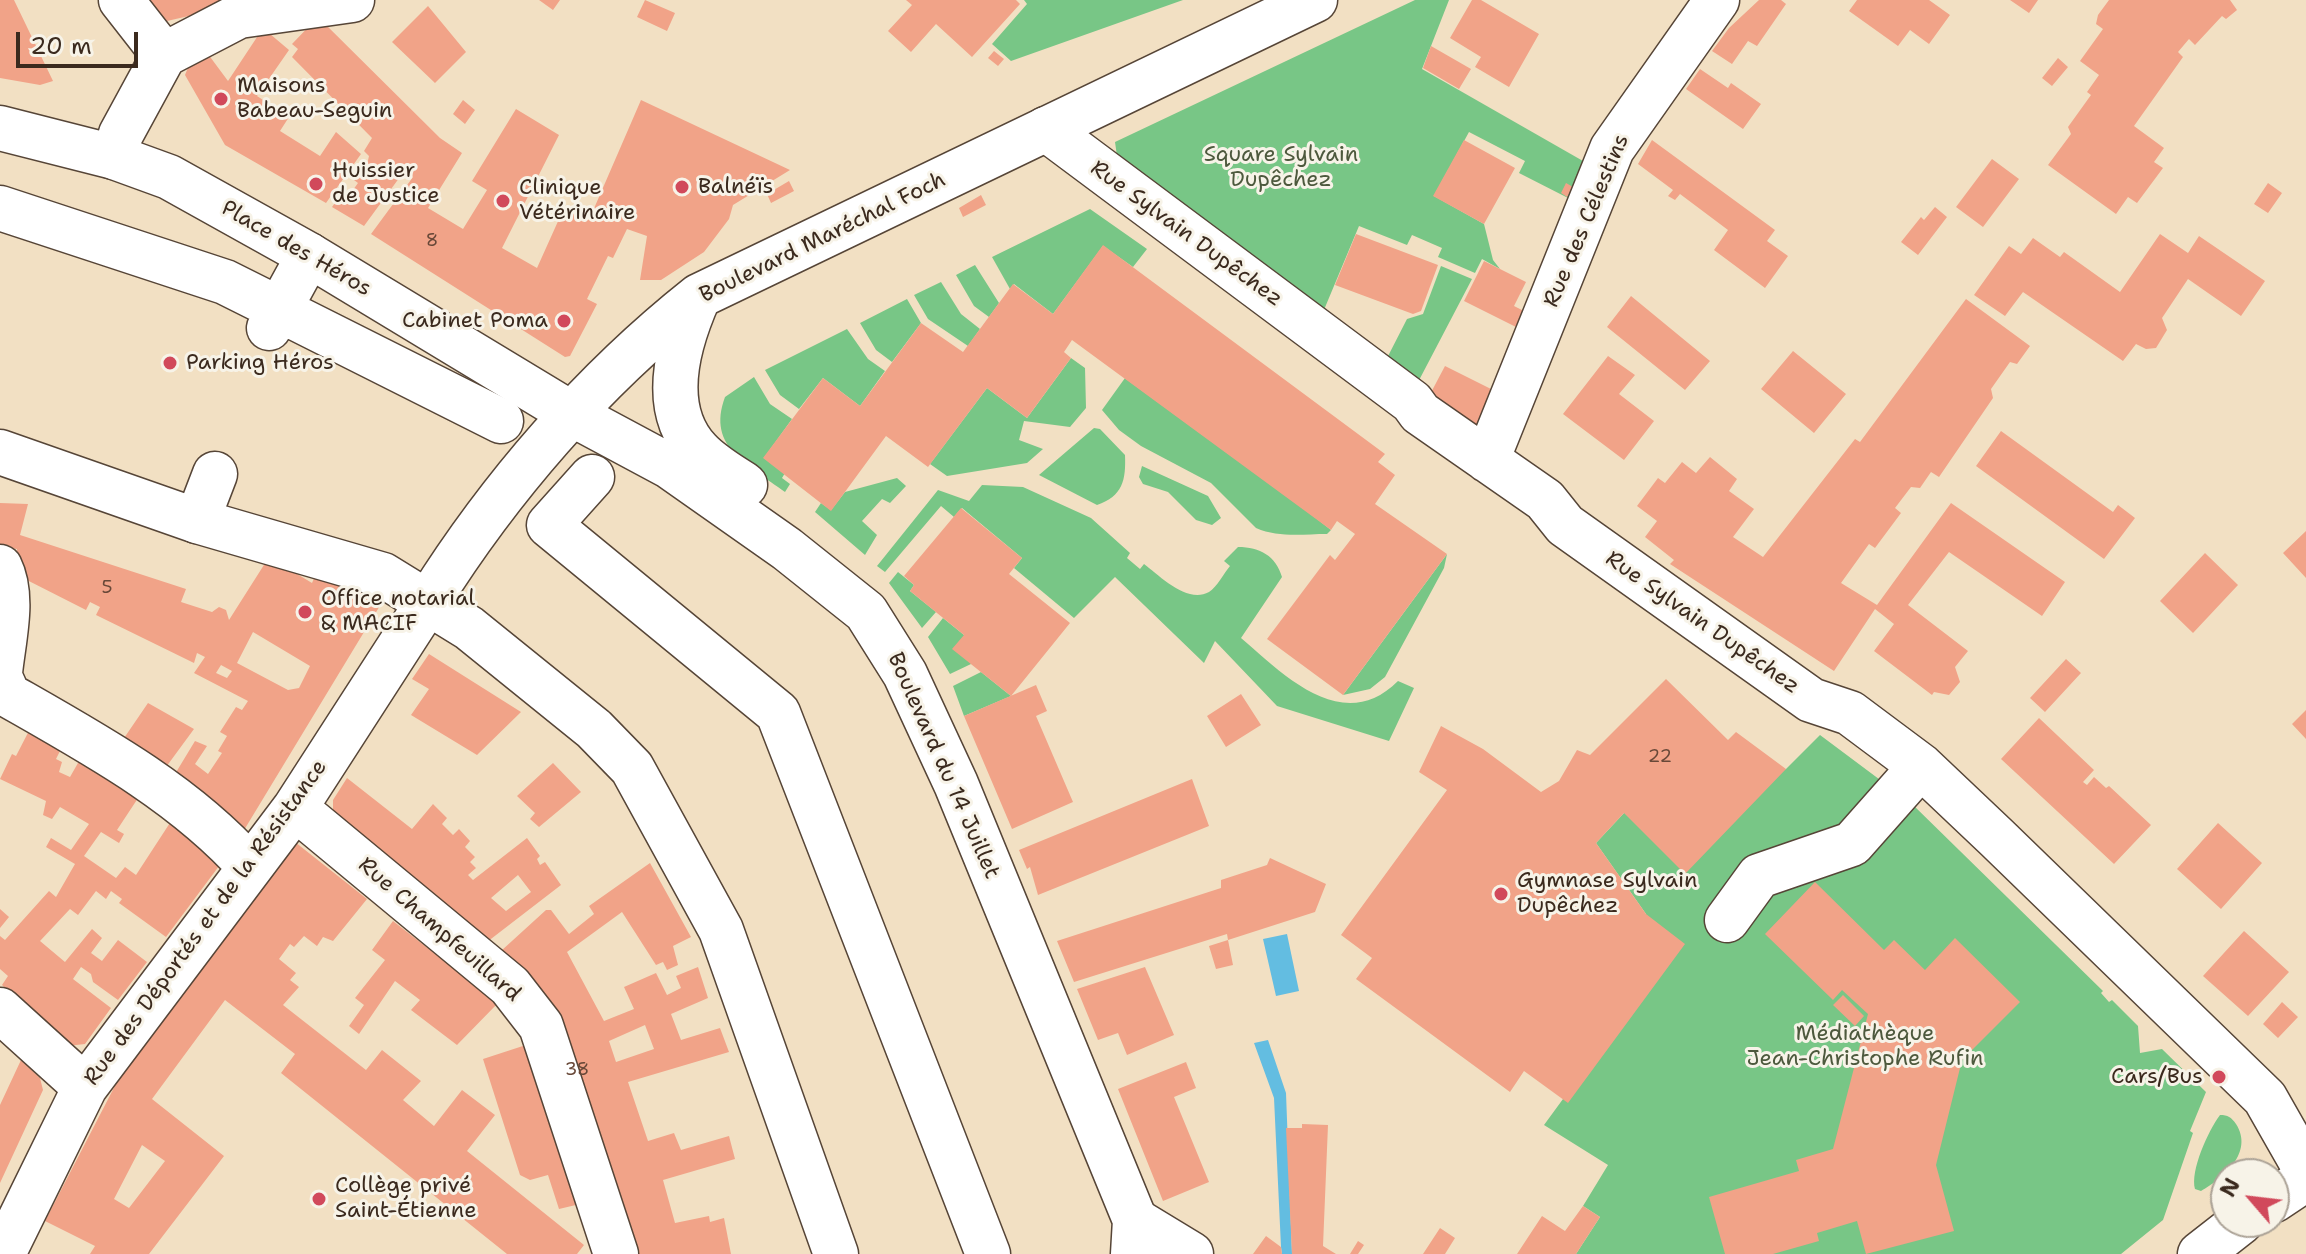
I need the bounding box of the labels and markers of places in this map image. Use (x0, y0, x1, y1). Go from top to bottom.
place label: Maisons Babeau-Seguin (237, 73, 392, 124)
marker: Maisons Babeau-Seguin (212, 90, 230, 108)
place label: Huissier de Justice (332, 158, 440, 210)
place label: Balnéïs (698, 174, 773, 200)
marker: Huissier de Justice (307, 175, 325, 193)
place label: Clinique Vétérinaire (519, 175, 635, 226)
marker: Balnéïs (673, 178, 691, 196)
marker: Clinique Vétérinaire (494, 192, 512, 210)
place label: Cabinet Poma (402, 308, 548, 334)
marker: Cabinet Poma (555, 312, 573, 330)
place label: Parking Héros (186, 350, 334, 376)
marker: Parking Héros (161, 354, 179, 372)
place label: Office notarial & MACIF (321, 586, 475, 638)
marker: Office notarial & MACIF (296, 603, 314, 621)
place label: Gymnase Sylvain Dupêchez (1517, 868, 1697, 920)
marker: Gymnase Sylvain Dupêchez (1492, 885, 1510, 903)
place label: Cars/Bus (2111, 1064, 2203, 1090)
marker: Cars/Bus (2210, 1068, 2228, 1086)
place label: Collège privé Saint-Étienne (335, 1173, 477, 1224)
marker: Collège privé Saint-Étienne (310, 1190, 328, 1208)

